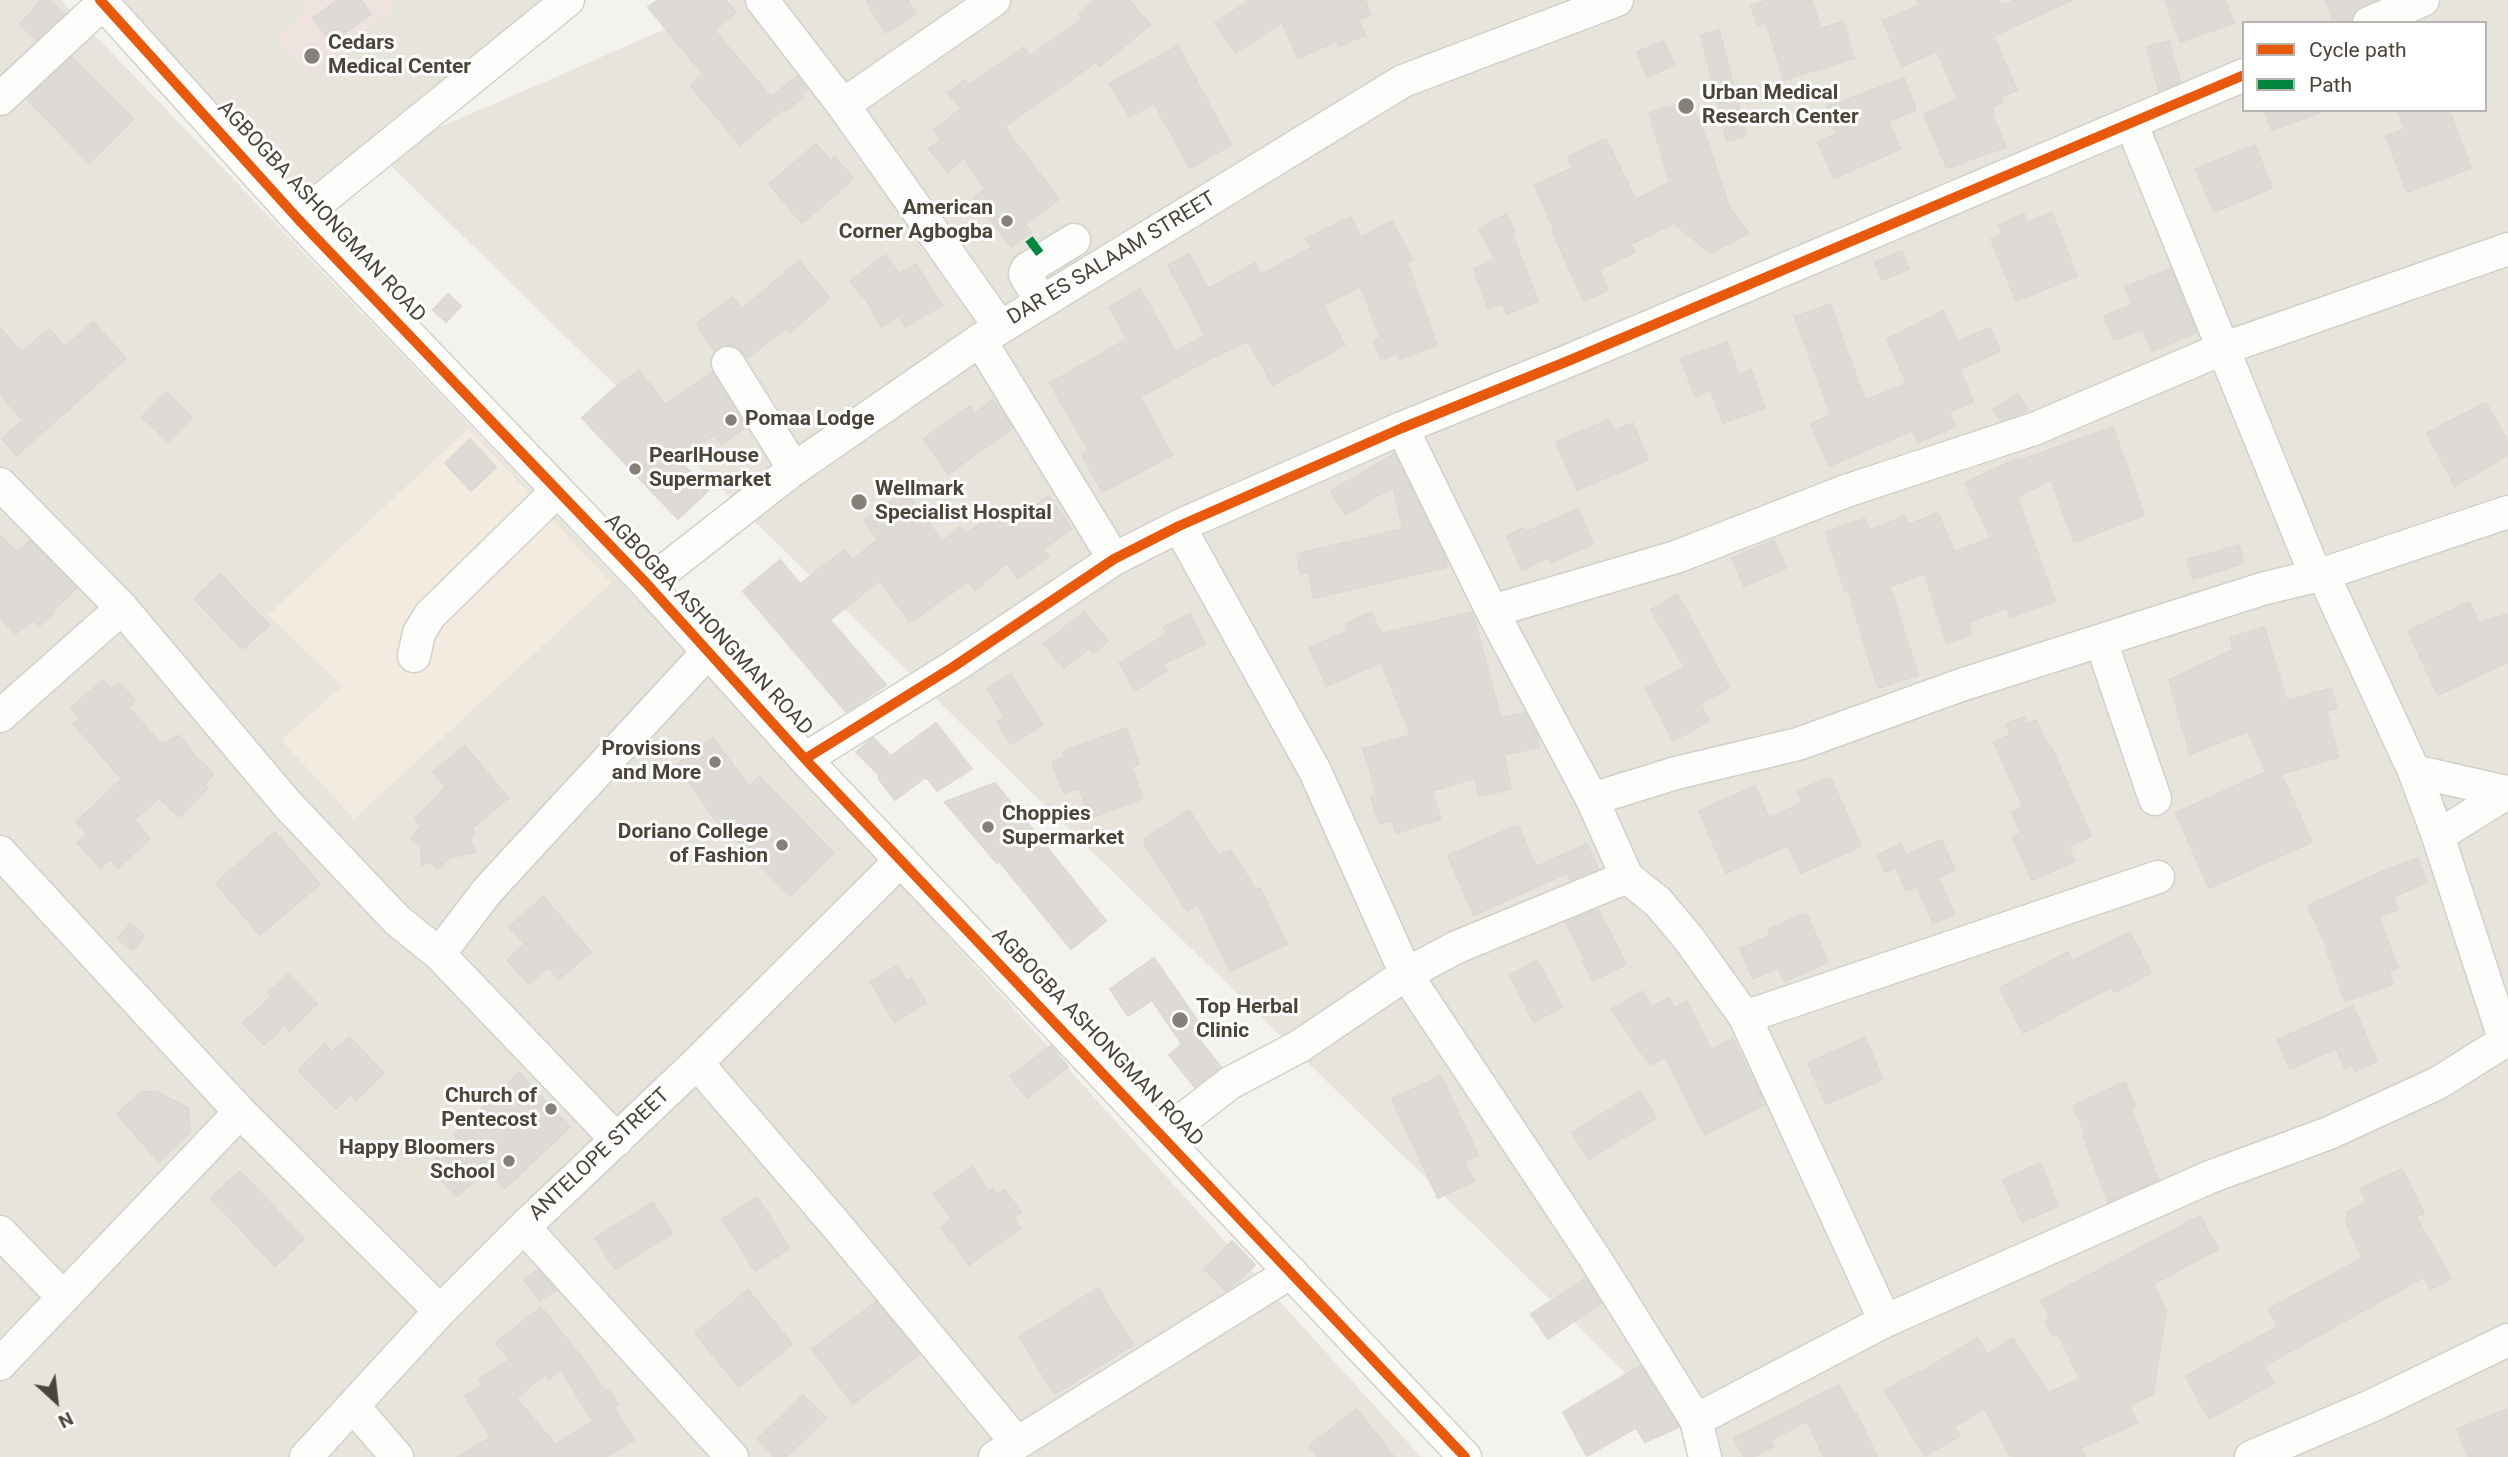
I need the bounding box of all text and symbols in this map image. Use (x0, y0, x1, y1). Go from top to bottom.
legend (2242, 21, 2487, 112)
place label: Cedars Medical Center (328, 31, 471, 81)
text: Cycle path (2309, 38, 2407, 62)
marker: Cedars Medical Center (302, 46, 322, 66)
text: Path (2309, 73, 2352, 97)
place label: Urban Medical Research Center (1702, 81, 1859, 131)
street label: AGBOGBA ASHONGMAN ROAD (212, 96, 430, 328)
marker: Urban Medical Research Center (1676, 96, 1696, 116)
street label: DAR ES SALAAM STREET (1003, 187, 1221, 331)
place label: American Corner Agbogba (839, 196, 993, 246)
marker: American Corner Agbogba (999, 213, 1015, 229)
place label: Pomaa Lodge (745, 407, 875, 433)
marker: Pomaa Lodge (723, 412, 739, 428)
place label: PearlHouse Supermarket (649, 444, 771, 494)
marker: PearlHouse Supermarket (627, 461, 643, 477)
place label: Wellmark Specialist Hospital (875, 477, 1052, 527)
marker: Wellmark Specialist Hospital (849, 492, 869, 512)
street label: AGBOGBA ASHONGMAN ROAD (599, 509, 817, 741)
place label: Provisions and More (601, 737, 701, 787)
marker: Provisions and More (707, 754, 723, 770)
place label: Choppies Supermarket (1002, 802, 1124, 852)
marker: Choppies Supermarket (980, 819, 996, 835)
place label: Doriano College of Fashion (618, 820, 768, 870)
marker: Doriano College of Fashion (774, 837, 790, 853)
street label: AGBOGBA ASHONGMAN ROAD (986, 924, 1208, 1152)
place label: Top Herbal Clinic (1196, 995, 1299, 1045)
marker: Top Herbal Clinic (1170, 1010, 1190, 1030)
street label: ANTELOPE STREET (525, 1083, 675, 1227)
place label: Church of Pentecost (441, 1084, 537, 1134)
marker: Church of Pentecost (543, 1101, 559, 1117)
place label: Happy Bloomers School (339, 1136, 495, 1186)
marker: Happy Bloomers School (501, 1153, 517, 1169)
north arrow (21, 1366, 91, 1436)
text: N (55, 1407, 77, 1433)

